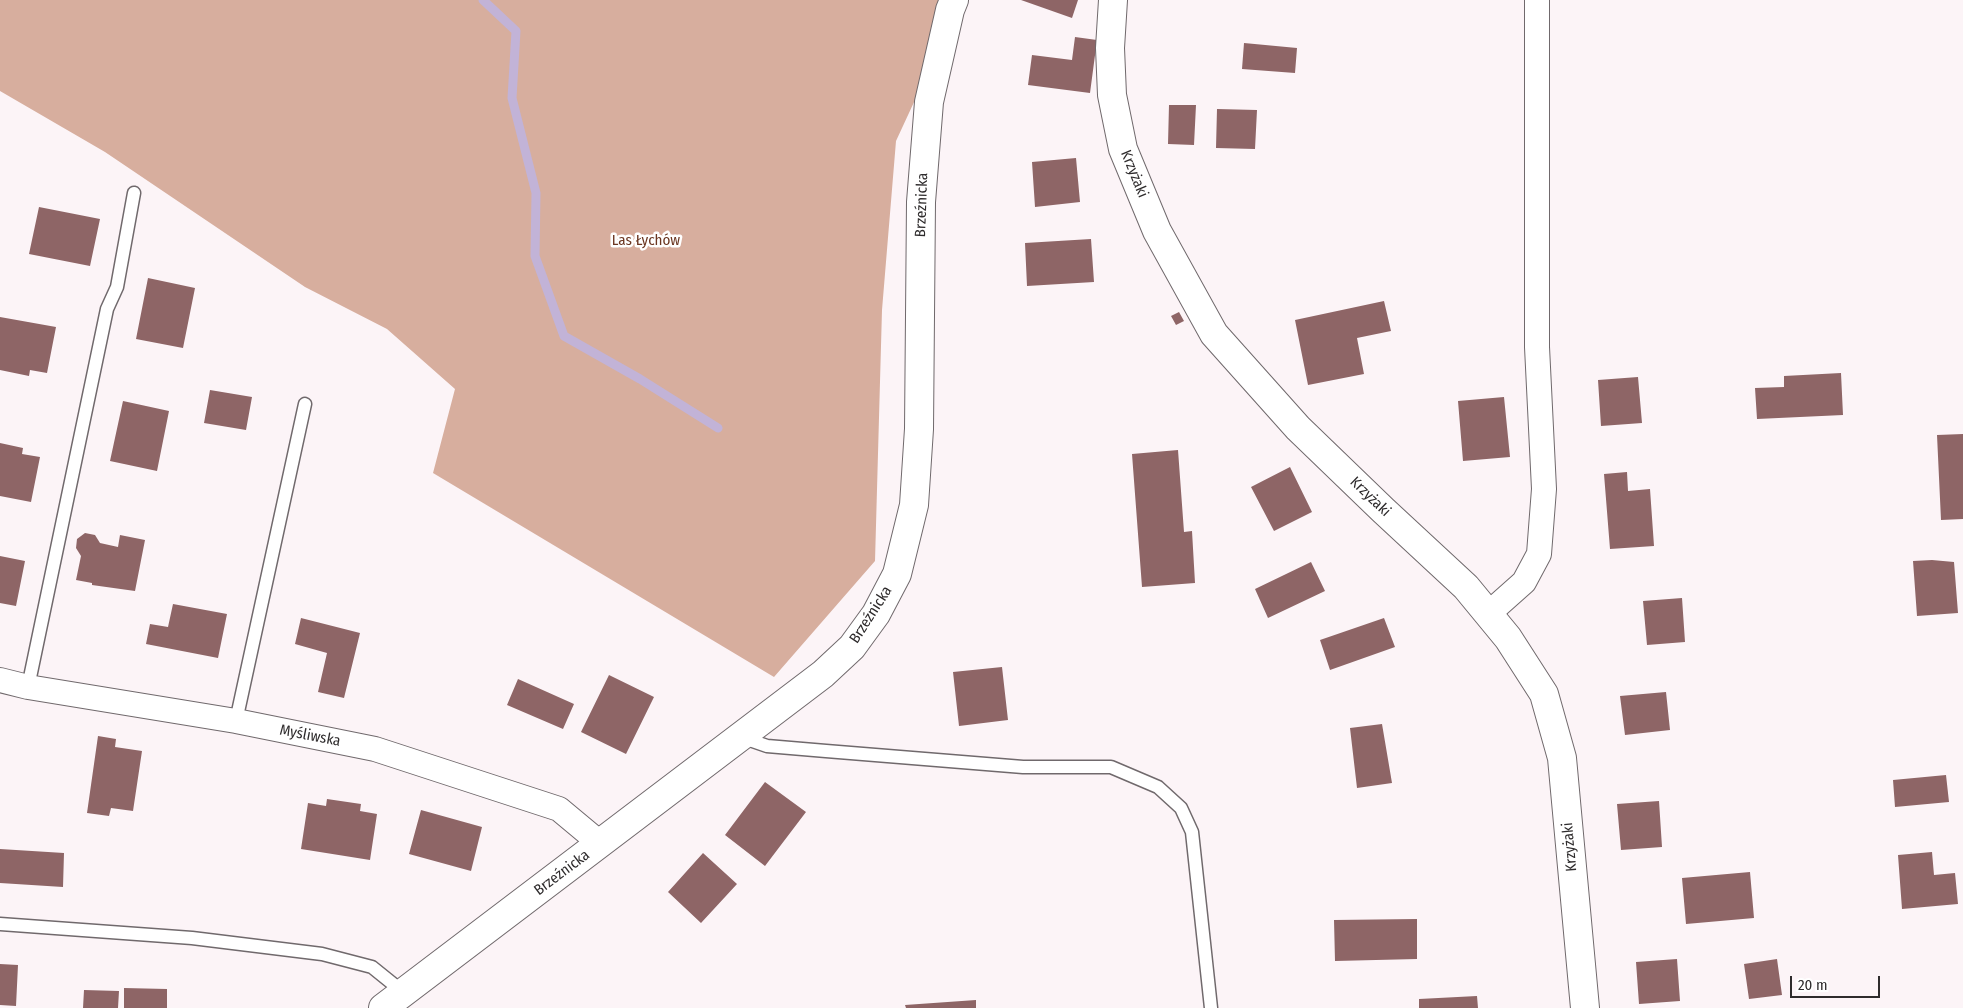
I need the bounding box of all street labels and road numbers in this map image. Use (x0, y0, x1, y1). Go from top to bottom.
street label: Krzyżaki (1116, 148, 1152, 200)
street label: Brzeźnicka (912, 172, 932, 238)
street label: Krzyżaki (1346, 473, 1394, 521)
street label: Brzeźnicka (846, 583, 896, 647)
street label: Myśliwska (278, 721, 342, 751)
street label: Krzyżaki (1559, 822, 1581, 872)
street label: Brzeźnicka (531, 846, 593, 900)

